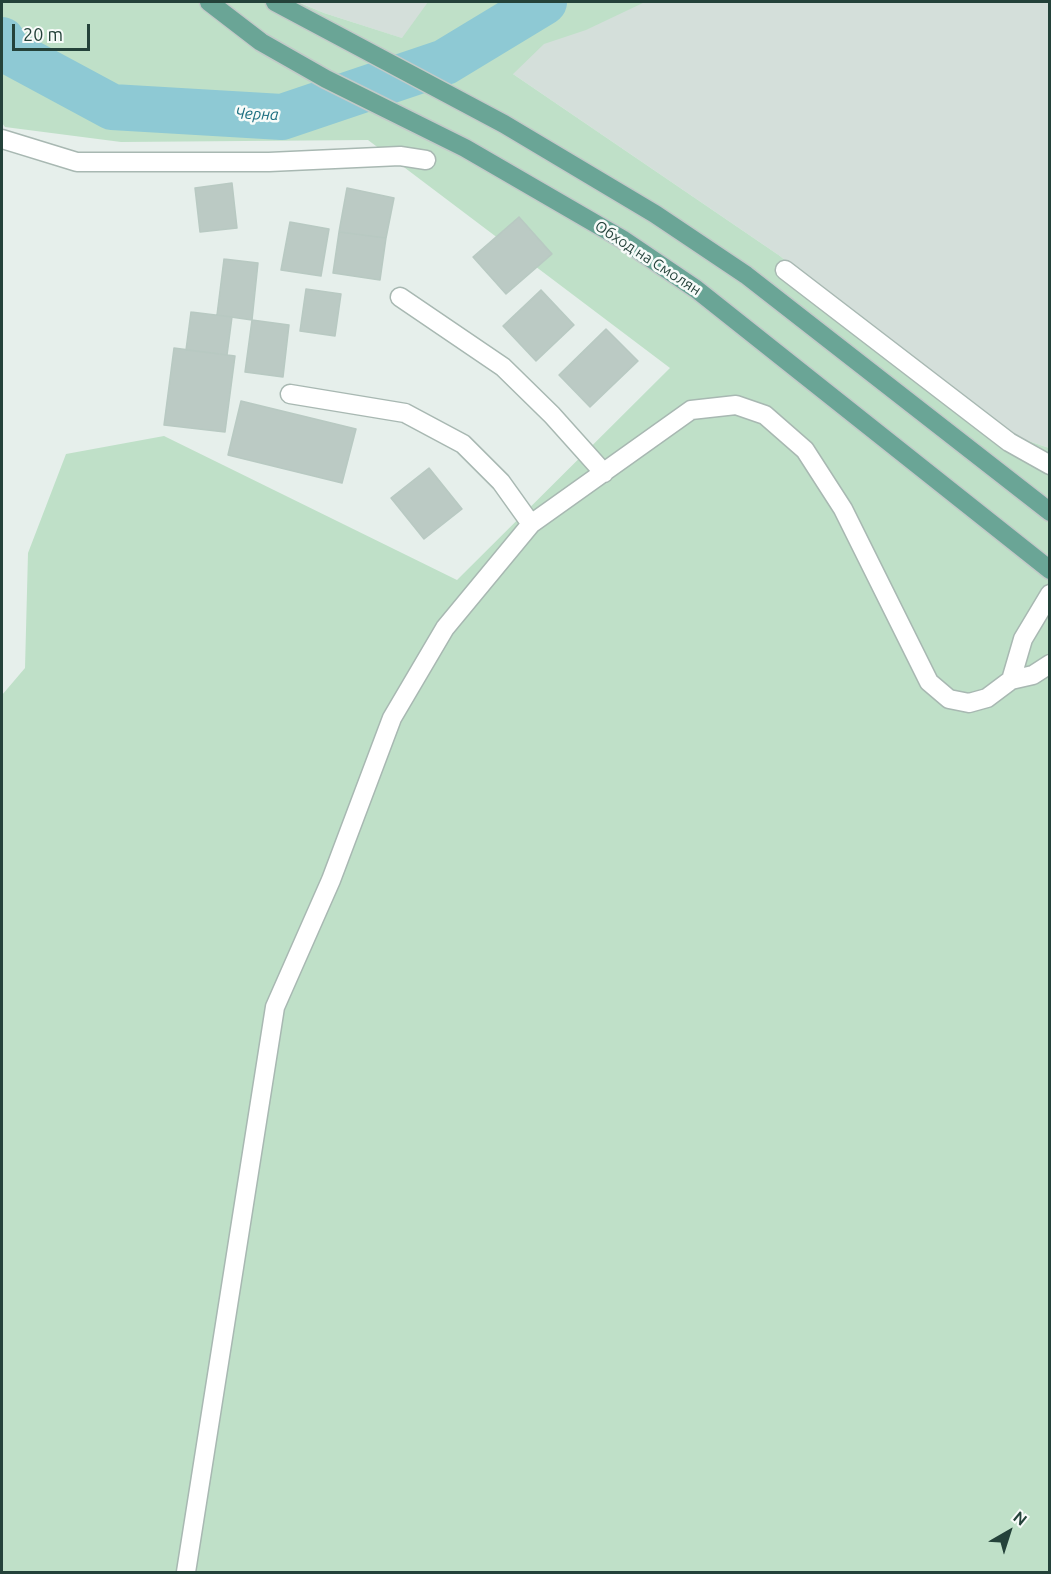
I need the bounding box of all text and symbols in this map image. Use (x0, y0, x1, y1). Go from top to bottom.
scale bar (15, 12, 93, 50)
text: 20 m (23, 24, 63, 44)
water label: Черна (235, 104, 279, 124)
street label: Обход на Смолян (591, 217, 705, 299)
north arrow (979, 1502, 1039, 1562)
text: N (1010, 1507, 1031, 1529)

